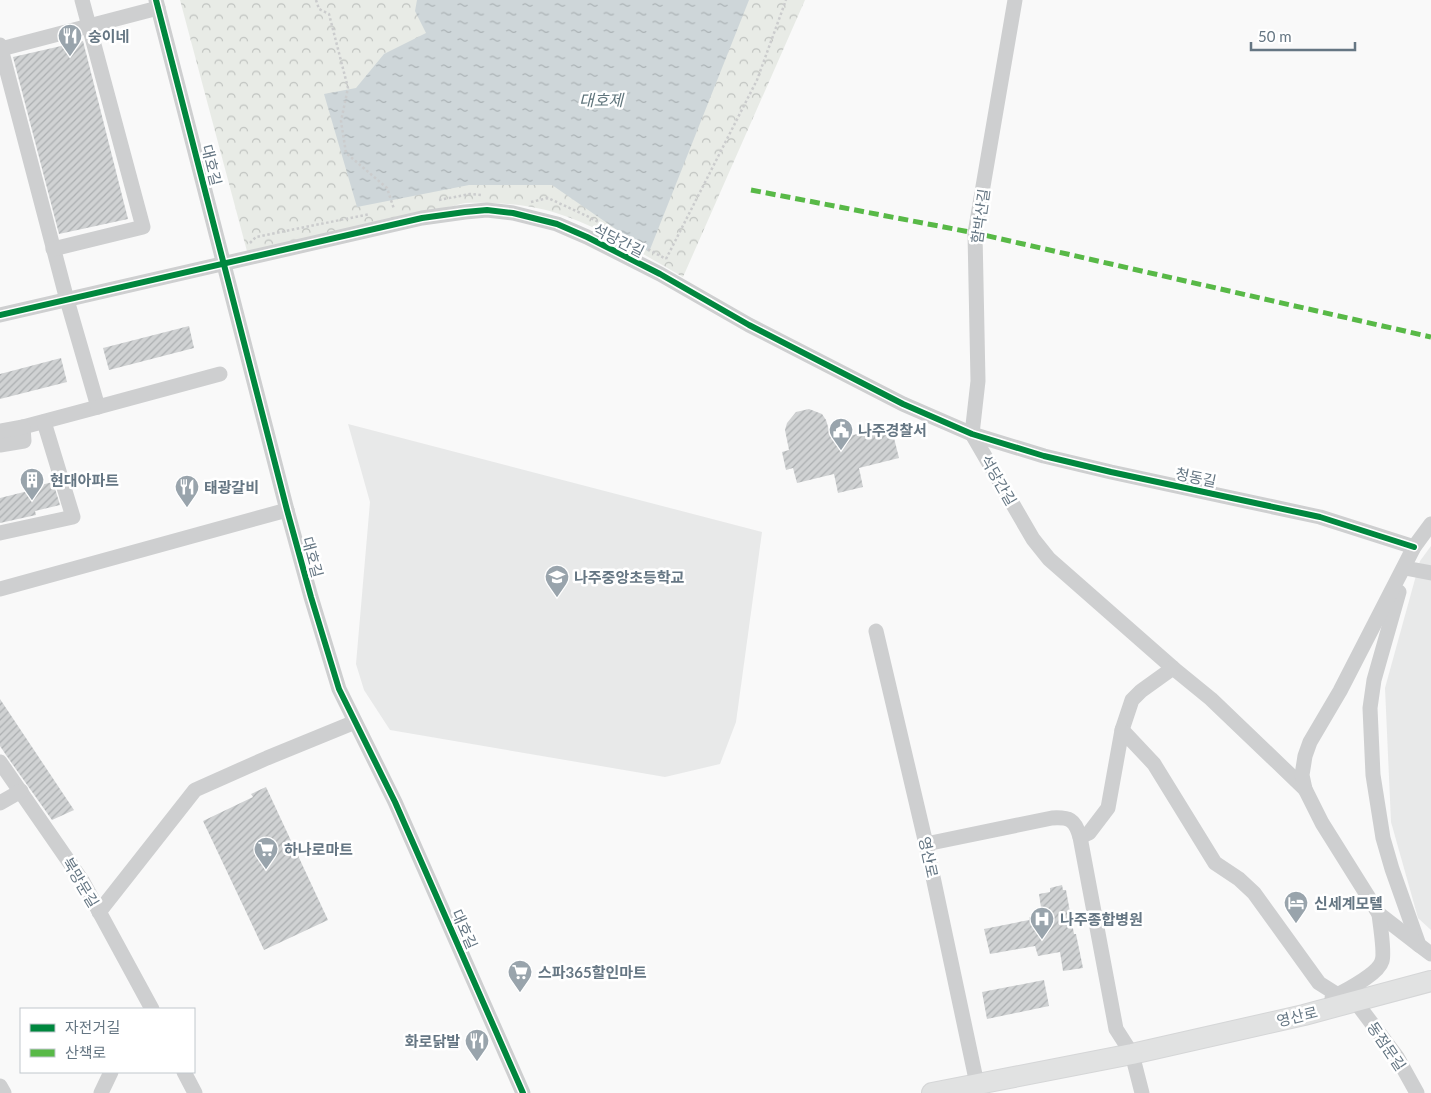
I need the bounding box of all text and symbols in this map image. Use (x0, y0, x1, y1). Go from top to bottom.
scale bar (1251, 20, 1355, 52)
restaurant icon: 숭이네 (57, 23, 83, 57)
place label: 숭이네 (88, 27, 129, 45)
text: 50 m (1258, 27, 1292, 45)
water label: 대호제 (579, 90, 625, 109)
street label: 대호길 (198, 143, 226, 187)
street label: 함박산길 (967, 187, 993, 245)
street label: 석당간길 (590, 219, 648, 261)
public building icon: 나주경찰서 (828, 417, 854, 451)
place label: 나주경찰서 (858, 421, 927, 439)
street label: 석당간길 (977, 452, 1021, 508)
street label: 청동길 (1174, 464, 1218, 490)
building icon: 현대아파트 (19, 467, 45, 501)
place label: 현대아파트 (50, 471, 119, 489)
restaurant icon: 태광갈비 (174, 474, 200, 508)
place label: 태광갈비 (204, 478, 259, 496)
street label: 대호길 (299, 535, 327, 579)
school or university icon: 나주중앙초등학교 (544, 564, 570, 598)
place label: 나주중앙초등학교 (574, 568, 685, 586)
street label: 영산로 (916, 835, 942, 879)
supermarket icon: 하나로마트 (253, 836, 279, 870)
place label: 하나로마트 (284, 840, 353, 858)
street label: 북망문길 (59, 854, 103, 910)
hotel icon: 신세계모텔 (1283, 890, 1309, 924)
place label: 신세계모텔 (1314, 894, 1383, 912)
street label: 대호길 (448, 906, 482, 952)
hospital icon: 나주종합병원 (1029, 906, 1055, 940)
place label: 나주종합병원 (1060, 910, 1143, 928)
supermarket icon: 스파365할인마트 (507, 959, 533, 993)
place label: 스파365할인마트 (538, 963, 647, 981)
street label: 영산로 (1275, 1002, 1319, 1030)
legend (20, 1008, 195, 1073)
text: 자전거길 (65, 1018, 120, 1036)
street label: 동점문길 (1364, 1018, 1410, 1074)
restaurant icon: 화로닭발 (464, 1028, 490, 1062)
place label: 화로닭발 (405, 1032, 460, 1050)
text: 산책로 (65, 1043, 106, 1061)

